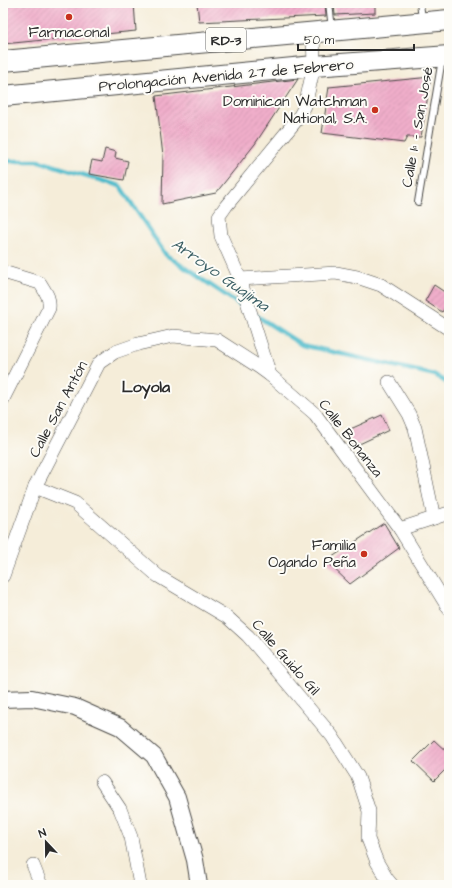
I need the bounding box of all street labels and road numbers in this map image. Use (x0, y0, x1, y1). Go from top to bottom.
road number: RD-3 (206, 28, 246, 52)
street label: Prolongación Avenida 27 de Febrero (98, 54, 355, 98)
street label: Calle 1ª - San José (397, 65, 438, 189)
street label: Calle San Antón (24, 357, 93, 461)
street label: Calle Bonanza (313, 395, 388, 482)
street label: Calle Guido Gil (247, 615, 325, 700)

